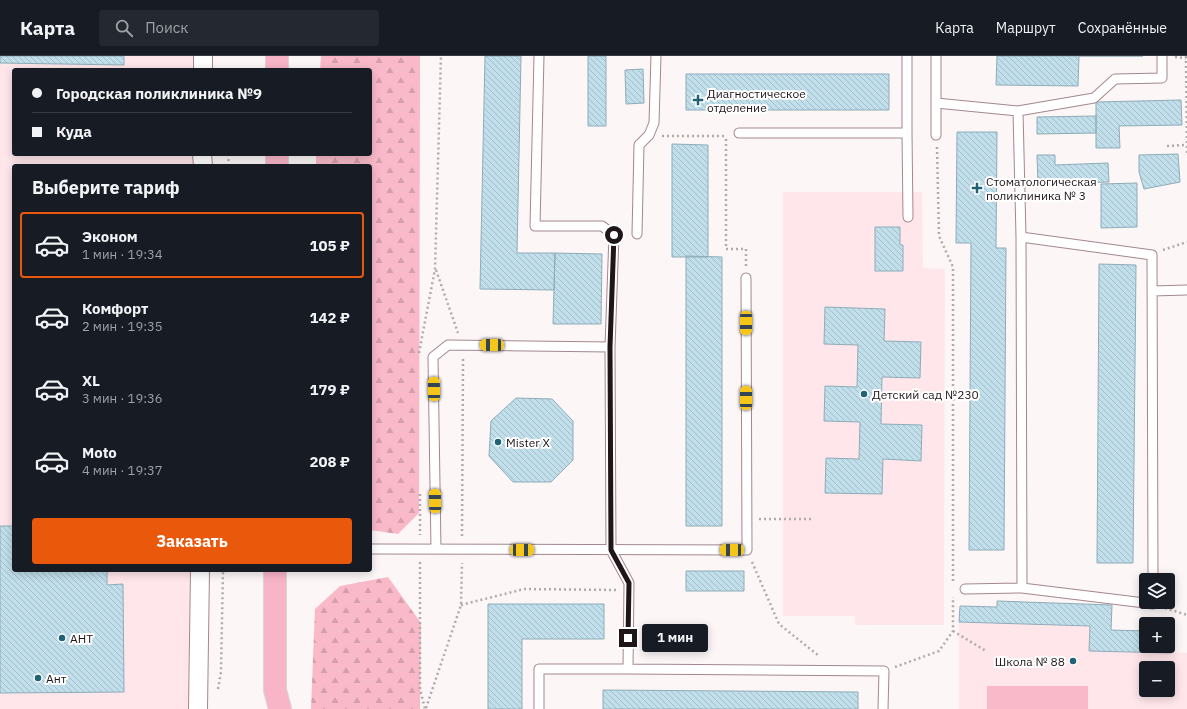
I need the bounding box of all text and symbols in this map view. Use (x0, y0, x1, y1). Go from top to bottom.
search box (99, 10, 379, 46)
text: Карта (20, 16, 75, 40)
icon: search (113, 17, 135, 39)
text: Поиск (145, 18, 189, 37)
text: Карта (935, 19, 974, 37)
text: Маршрут (996, 19, 1056, 37)
text: Сохранённые (1078, 19, 1167, 37)
text: Городская поликлиника №9 (56, 84, 262, 103)
place label: Диагностическое отделение (707, 86, 806, 115)
marker: Диагностическое отделение (692, 94, 704, 106)
text: Куда (56, 122, 92, 141)
place label: Стоматологическая поликлиника № 3 (986, 174, 1097, 203)
text: Выберите тариф (32, 176, 179, 199)
marker: Стоматологическая поликлиника № 3 (971, 182, 983, 194)
route start (605, 226, 623, 244)
icon: car (34, 227, 70, 263)
text: Эконом (82, 227, 138, 246)
text: 105 ₽ (310, 236, 350, 255)
text: 1 мин · 19:34 (82, 246, 163, 263)
icon: car (34, 299, 70, 335)
text: Комфорт (82, 299, 148, 318)
text: 142 ₽ (310, 308, 350, 327)
car (740, 311, 752, 335)
text: 2 мин · 19:35 (82, 318, 163, 335)
car (480, 339, 504, 351)
icon: car (34, 371, 70, 407)
text: XL (82, 371, 100, 390)
car (428, 377, 440, 401)
text: 179 ₽ (310, 380, 350, 399)
car (740, 386, 752, 410)
place label: Детский сад №230 (872, 387, 979, 402)
marker: Детский сад №230 (859, 389, 869, 399)
text: 3 мин · 19:36 (82, 390, 163, 407)
place label: Mister X (506, 435, 550, 450)
marker: Mister X (493, 437, 503, 447)
icon: car (34, 443, 70, 479)
text: Moto (82, 443, 117, 462)
text: 208 ₽ (310, 452, 350, 471)
text: 4 мин · 19:37 (82, 462, 163, 479)
car (429, 489, 441, 513)
button: Заказать (32, 518, 352, 564)
car (510, 544, 534, 556)
car (720, 544, 744, 556)
map controls (1139, 573, 1175, 697)
button: layers (1139, 573, 1175, 609)
button: + (1139, 617, 1175, 653)
callout: 1 мин (642, 624, 708, 652)
route end (619, 629, 637, 647)
text: 1 мин (657, 629, 693, 646)
place label: АНТ (70, 631, 93, 646)
marker: АНТ (57, 633, 67, 643)
place label: Школа № 88 (995, 654, 1065, 669)
marker: Школа № 88 (1068, 656, 1078, 666)
button: − (1139, 661, 1175, 697)
place label: Ант (46, 671, 67, 686)
marker: Ант (33, 673, 43, 683)

